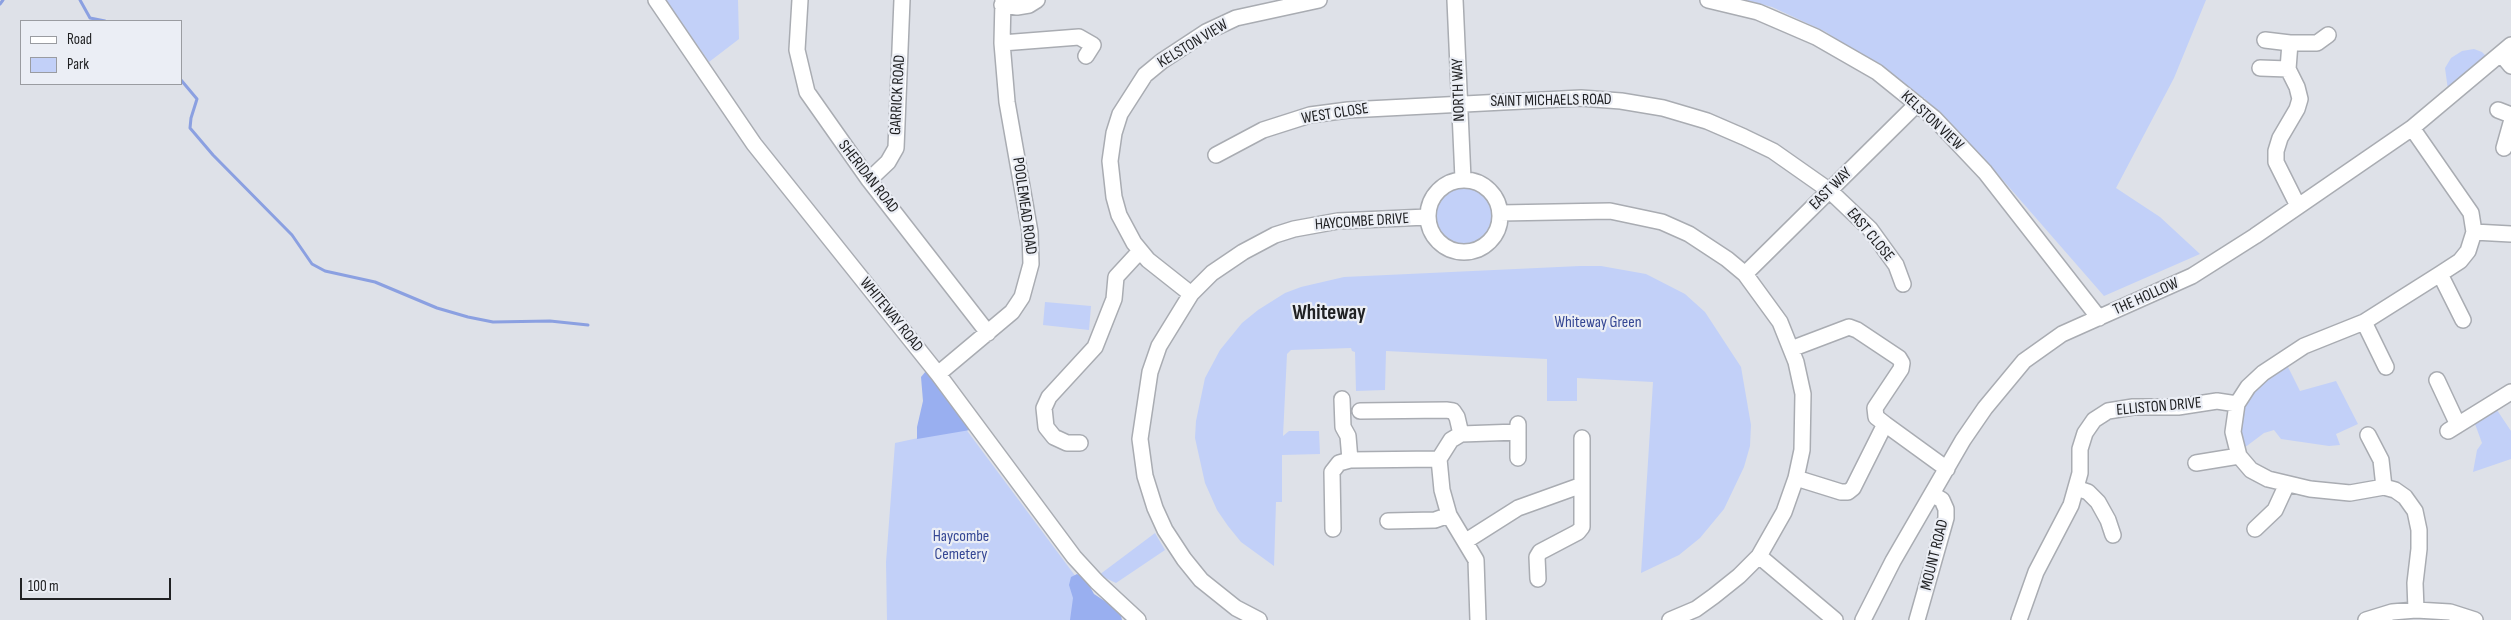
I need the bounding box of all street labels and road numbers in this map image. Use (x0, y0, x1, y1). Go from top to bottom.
street label: KELSTON VIEW (1154, 16, 1232, 72)
street label: GARRICK ROAD (886, 54, 910, 136)
street label: NORTH WAY (1448, 58, 1470, 122)
street label: KELSTON VIEW (1897, 87, 1967, 155)
street label: SAINT MICHAELS ROAD (1490, 90, 1612, 112)
street label: WEST CLOSE (1300, 99, 1370, 129)
street label: SHERIDAN ROAD (834, 137, 902, 217)
street label: POOLEMEAD ROAD (1008, 156, 1040, 256)
street label: EAST WAY (1806, 164, 1856, 214)
street label: EAST CLOSE (1842, 204, 1898, 266)
street label: HAYCOMBE DRIVE (1314, 209, 1410, 235)
street label: WHITEWAY ROAD (855, 274, 927, 356)
street label: THE HOLLOW (2110, 274, 2182, 320)
street label: ELLISTON DRIVE (2116, 394, 2202, 420)
street label: MOUNT ROAD (1917, 518, 1953, 592)

